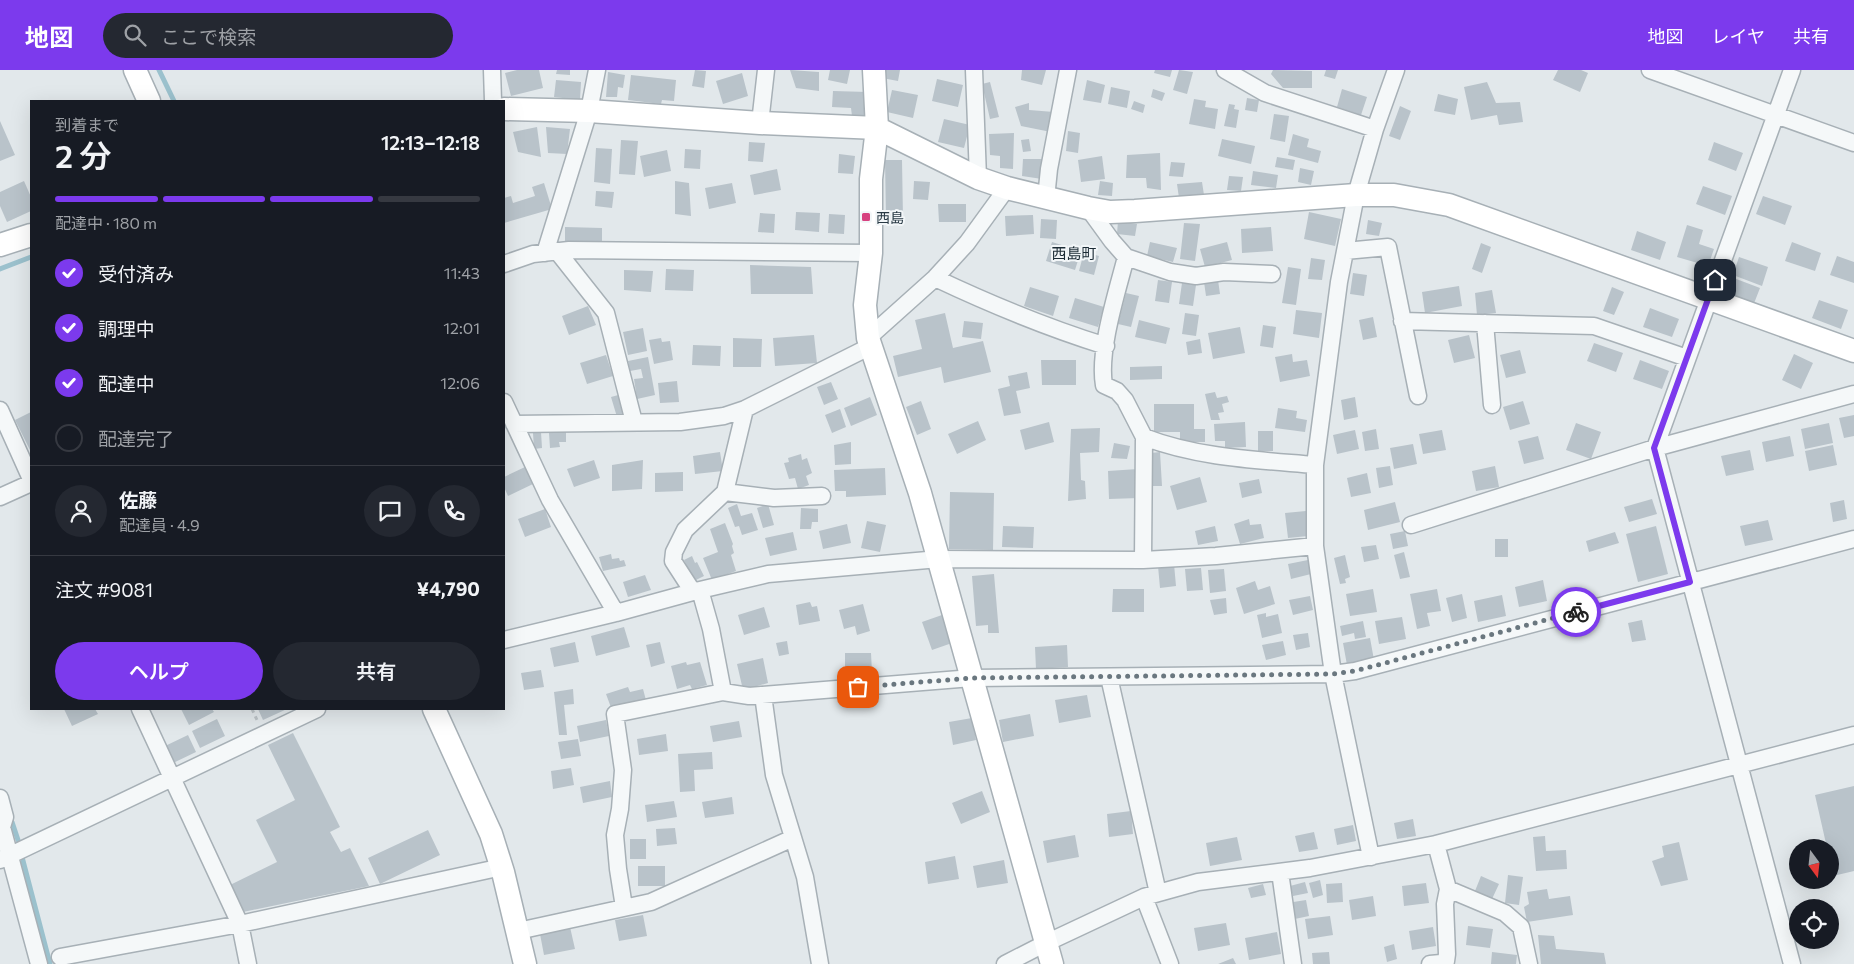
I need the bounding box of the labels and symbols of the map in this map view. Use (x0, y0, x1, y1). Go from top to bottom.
place label: 西島 (876, 209, 904, 226)
marker: 西島 (860, 211, 872, 223)
district label: 西島町 (1051, 244, 1097, 262)
pin (1694, 259, 1736, 301)
courier (1551, 587, 1601, 637)
pin (837, 666, 879, 708)
north arrow (1789, 839, 1839, 889)

